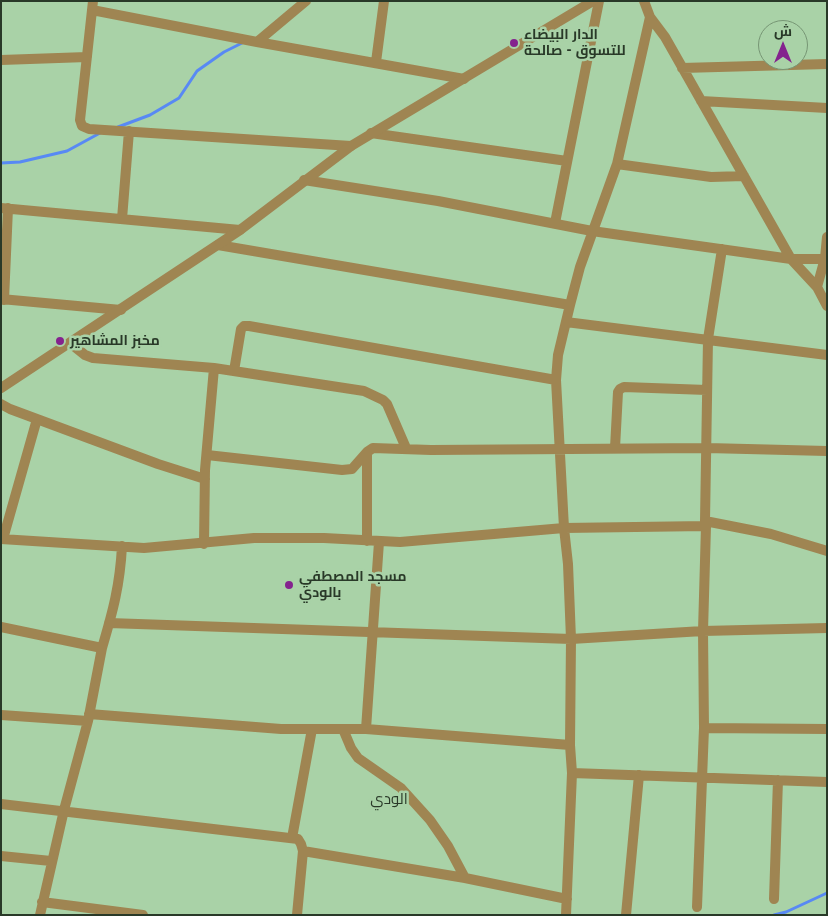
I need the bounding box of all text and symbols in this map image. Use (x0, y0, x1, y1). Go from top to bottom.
north arrow (758, 20, 808, 70)
text: ش (774, 22, 792, 40)
place label: الدار البيضاء للتسوق - صالحة (524, 27, 626, 59)
marker: الدار البيضاء للتسوق - صالحة (508, 37, 520, 49)
place label: مخبز المشاهير (70, 333, 160, 349)
marker: مخبز المشاهير (54, 335, 66, 347)
place label: مسجد المصطفي بالودي (299, 569, 406, 602)
marker: مسجد المصطفي بالودي (283, 579, 295, 591)
district label: الودي (370, 790, 408, 808)

